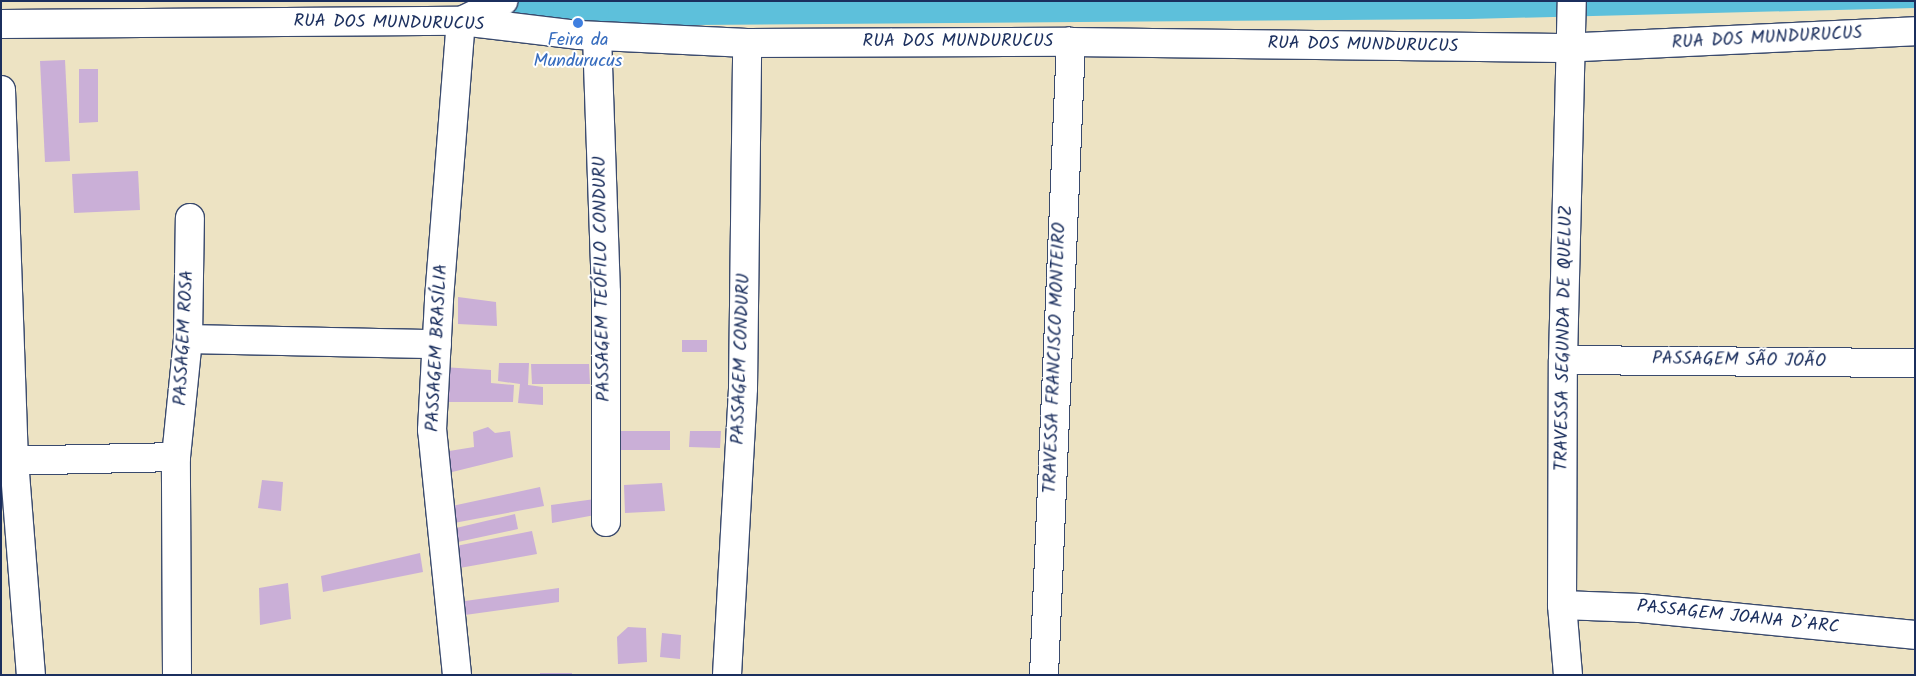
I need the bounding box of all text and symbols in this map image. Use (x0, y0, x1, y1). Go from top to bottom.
street label: RUA DOS MUNDURUCUS (293, 12, 485, 36)
marker: Feira da Mundurucus (572, 17, 584, 29)
street label: RUA DOS MUNDURUCUS (1671, 23, 1863, 55)
place label: Feira da Mundurucus (533, 31, 623, 74)
street label: RUA DOS MUNDURUCUS (863, 31, 1053, 53)
street label: RUA DOS MUNDURUCUS (1267, 34, 1459, 58)
street label: PASSAGEM TEÓFILO CONDURU (590, 156, 616, 402)
street label: TRAVESSA SEGUNDA DE QUELUZ (1552, 205, 1578, 471)
street label: TRAVESSA FRANCISCO MONTEIRO (1040, 222, 1072, 494)
street label: PASSAGEM BRASÍLIA (423, 263, 453, 433)
street label: PASSAGEM ROSA (171, 270, 199, 406)
street label: PASSAGEM CONDURU (728, 273, 756, 445)
street label: PASSAGEM SÃO JOÃO (1652, 349, 1826, 373)
street label: PASSAGEM JOANA D’ARC (1636, 597, 1840, 639)

